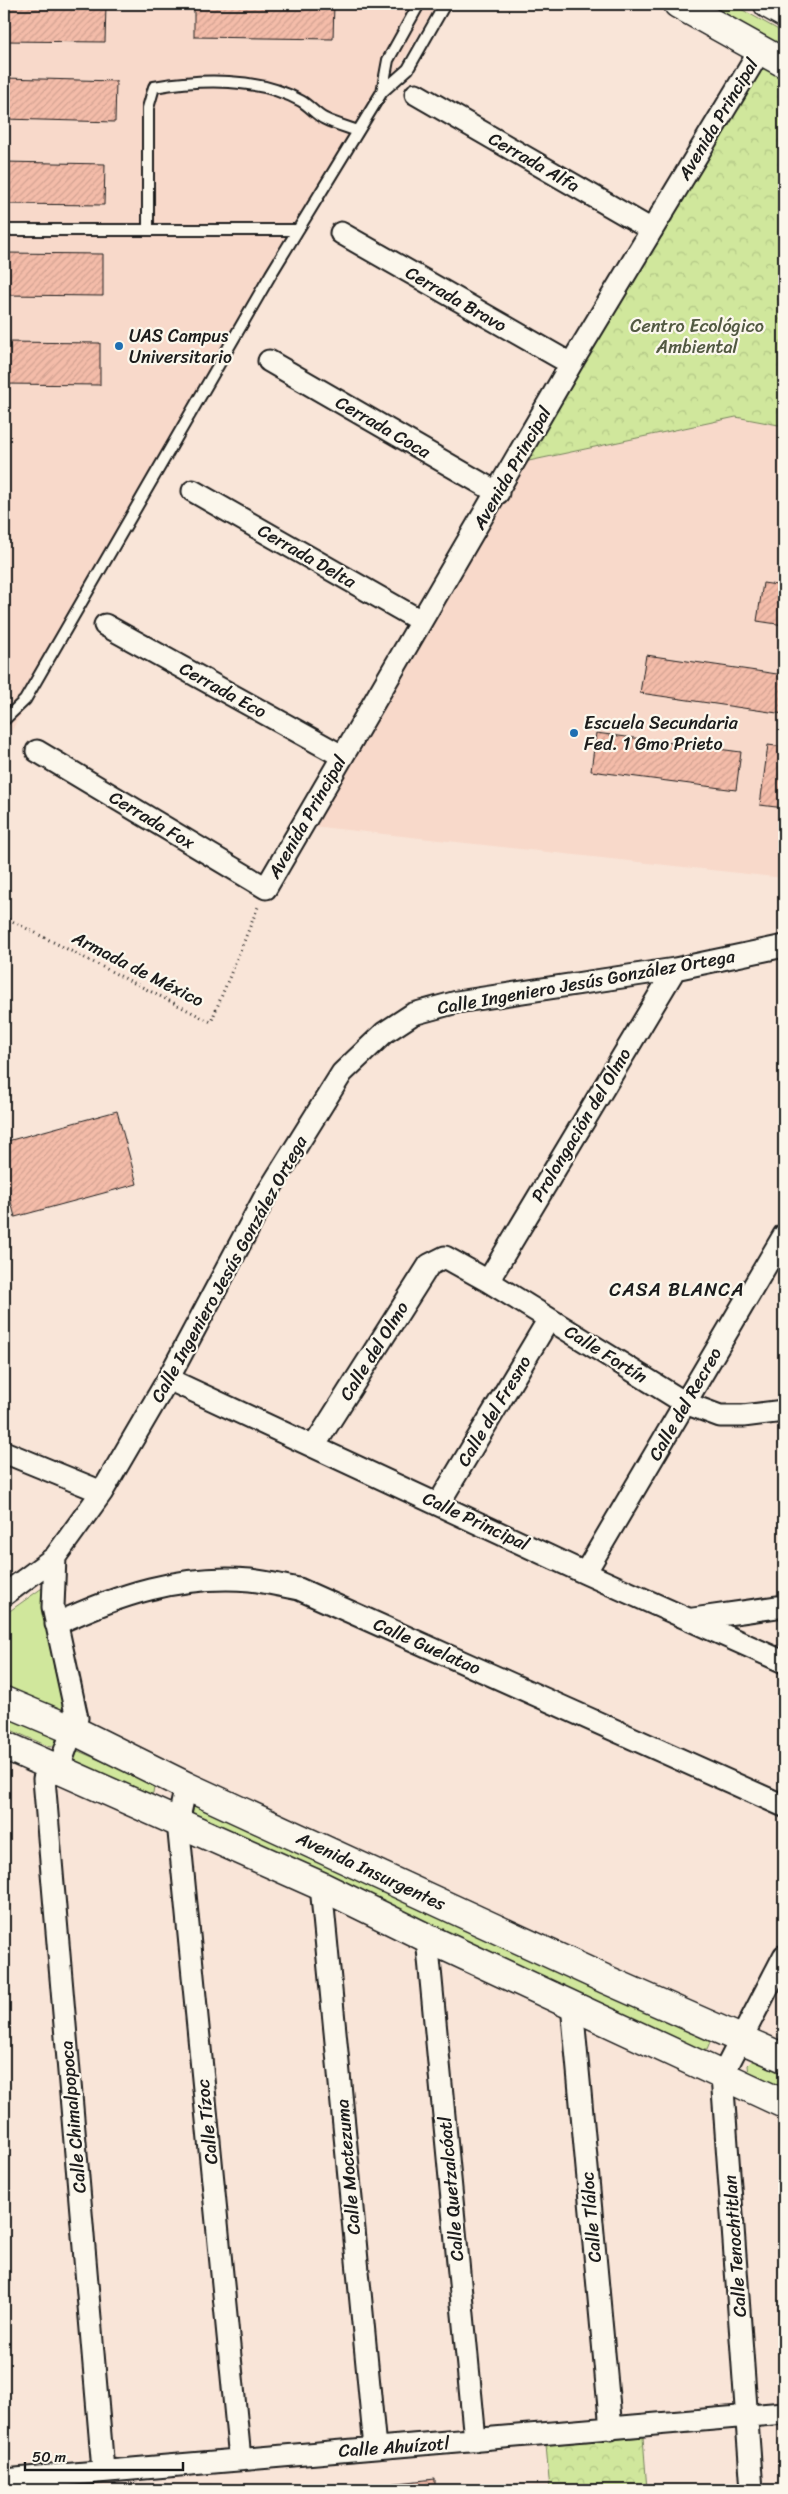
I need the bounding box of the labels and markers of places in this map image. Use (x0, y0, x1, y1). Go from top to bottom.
place label: UAS Campus Universitario (129, 320, 232, 373)
marker: UAS Campus Universitario (113, 340, 125, 352)
place label: Escuela Secundaria Fed. 1 Gmo Prieto (584, 707, 739, 760)
marker: Escuela Secundaria Fed. 1 Gmo Prieto (568, 727, 580, 739)

